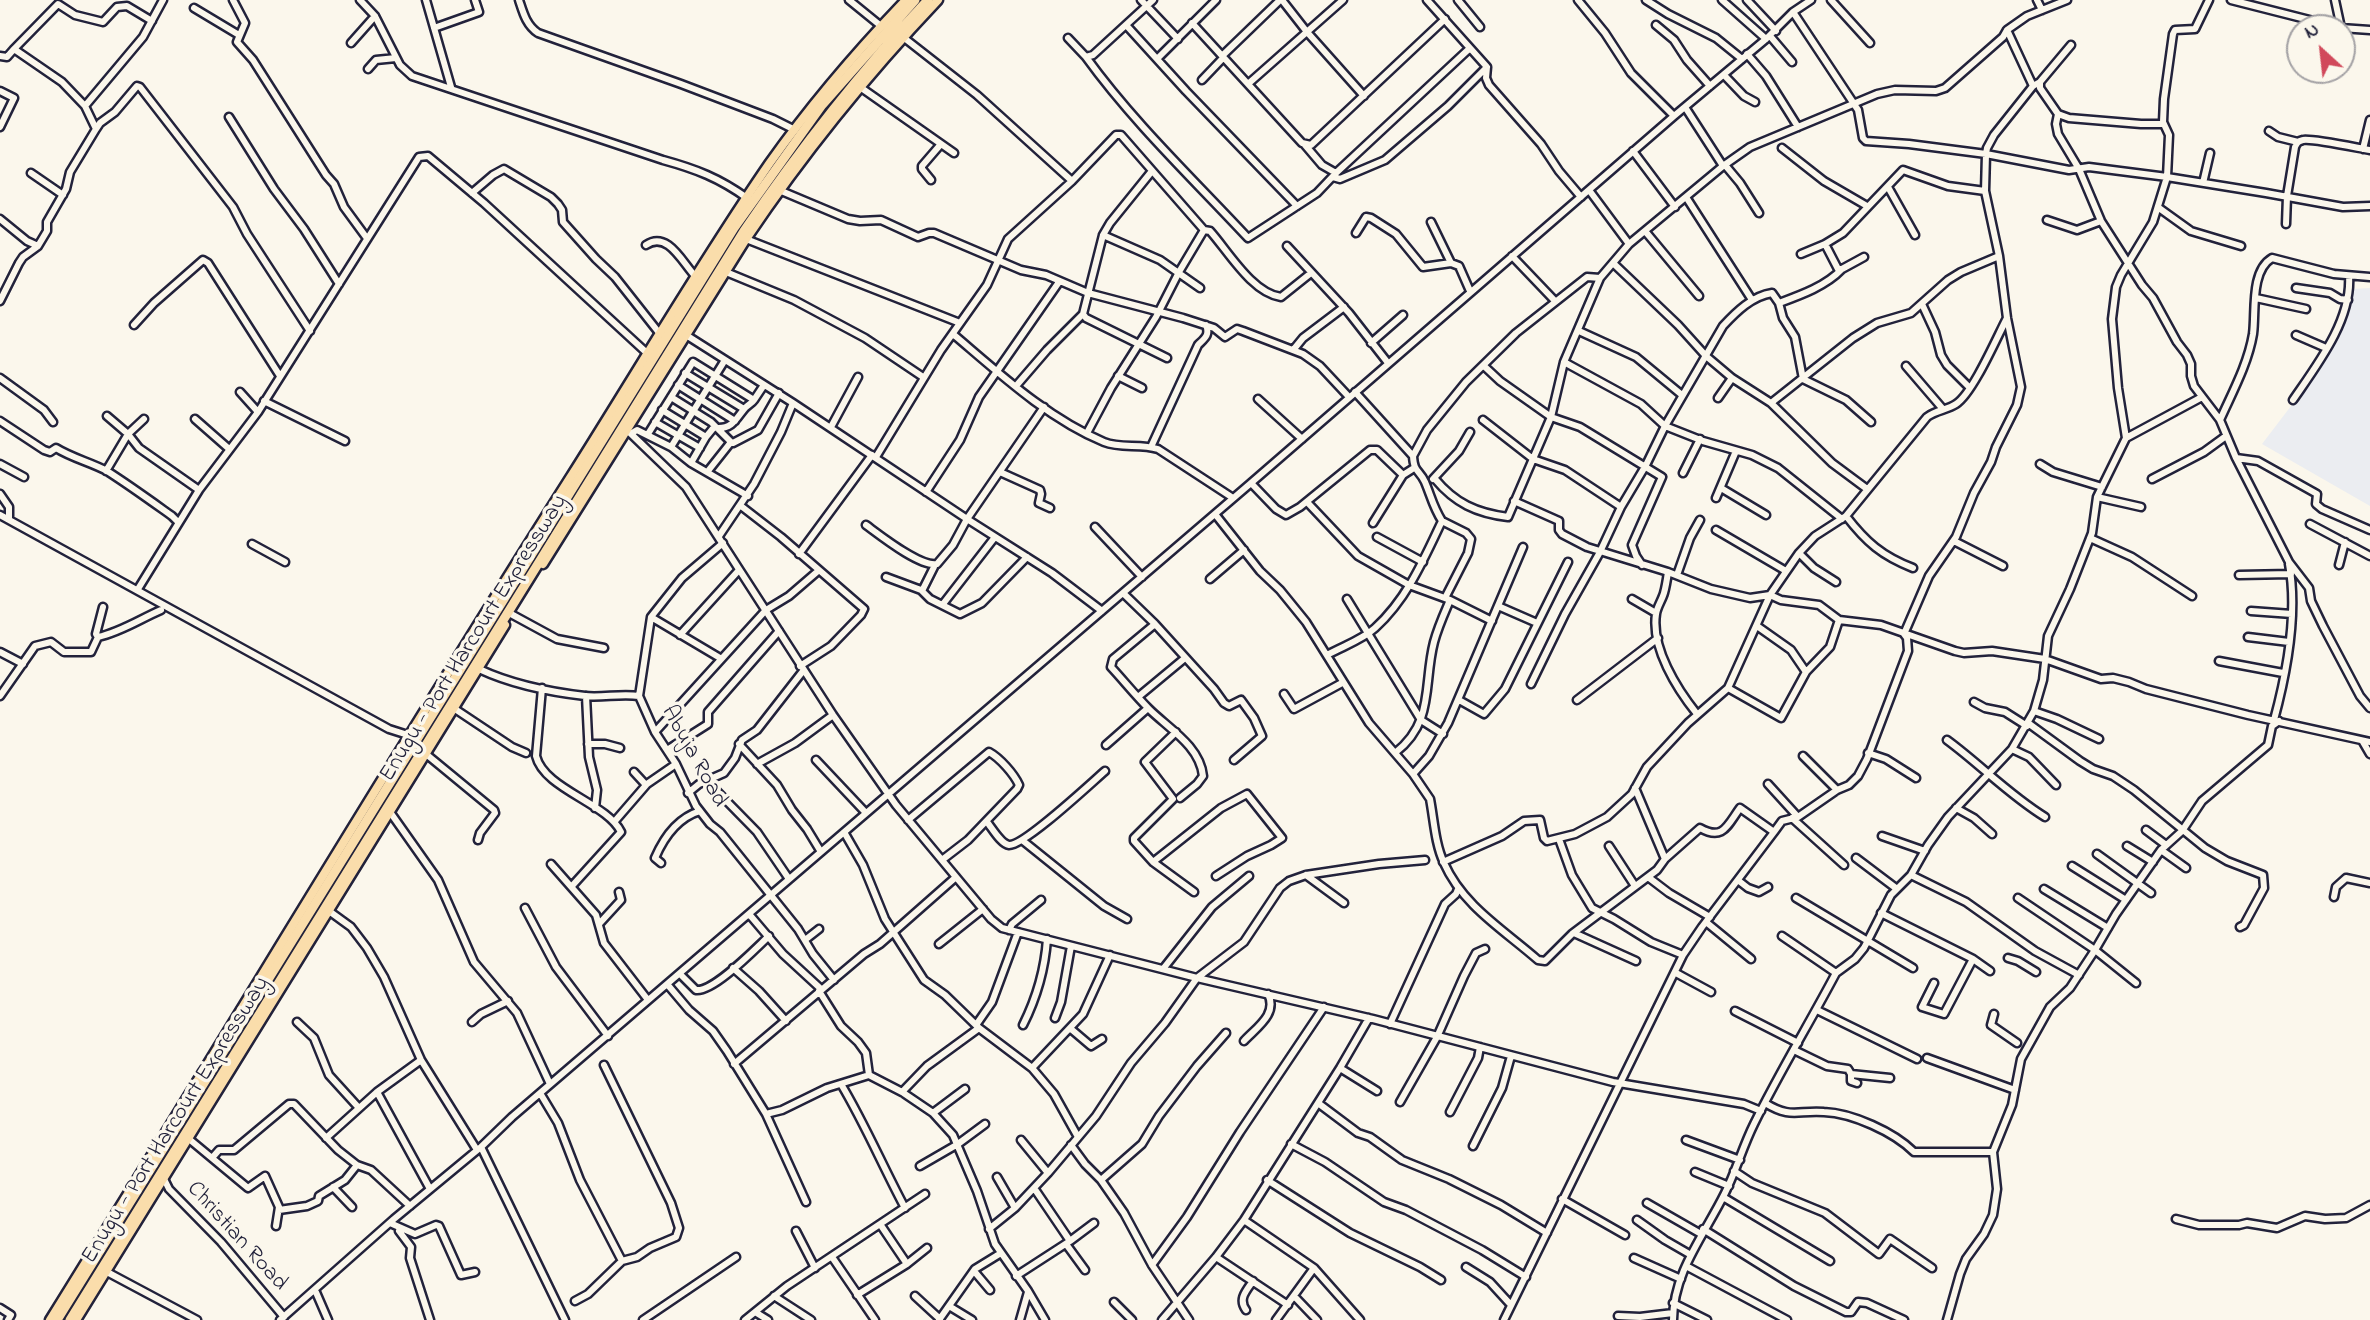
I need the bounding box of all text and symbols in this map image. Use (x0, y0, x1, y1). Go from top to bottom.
north arrow (2286, 14, 2356, 84)
text: N (2300, 17, 2324, 47)
street label: Enugu - Port Harcourt Expressway (375, 490, 575, 788)
street label: Abuja Road (654, 701, 732, 813)
street label: Enugu - Port Harcourt Expressway (77, 972, 277, 1270)
street label: Christian Road (180, 1177, 292, 1297)

